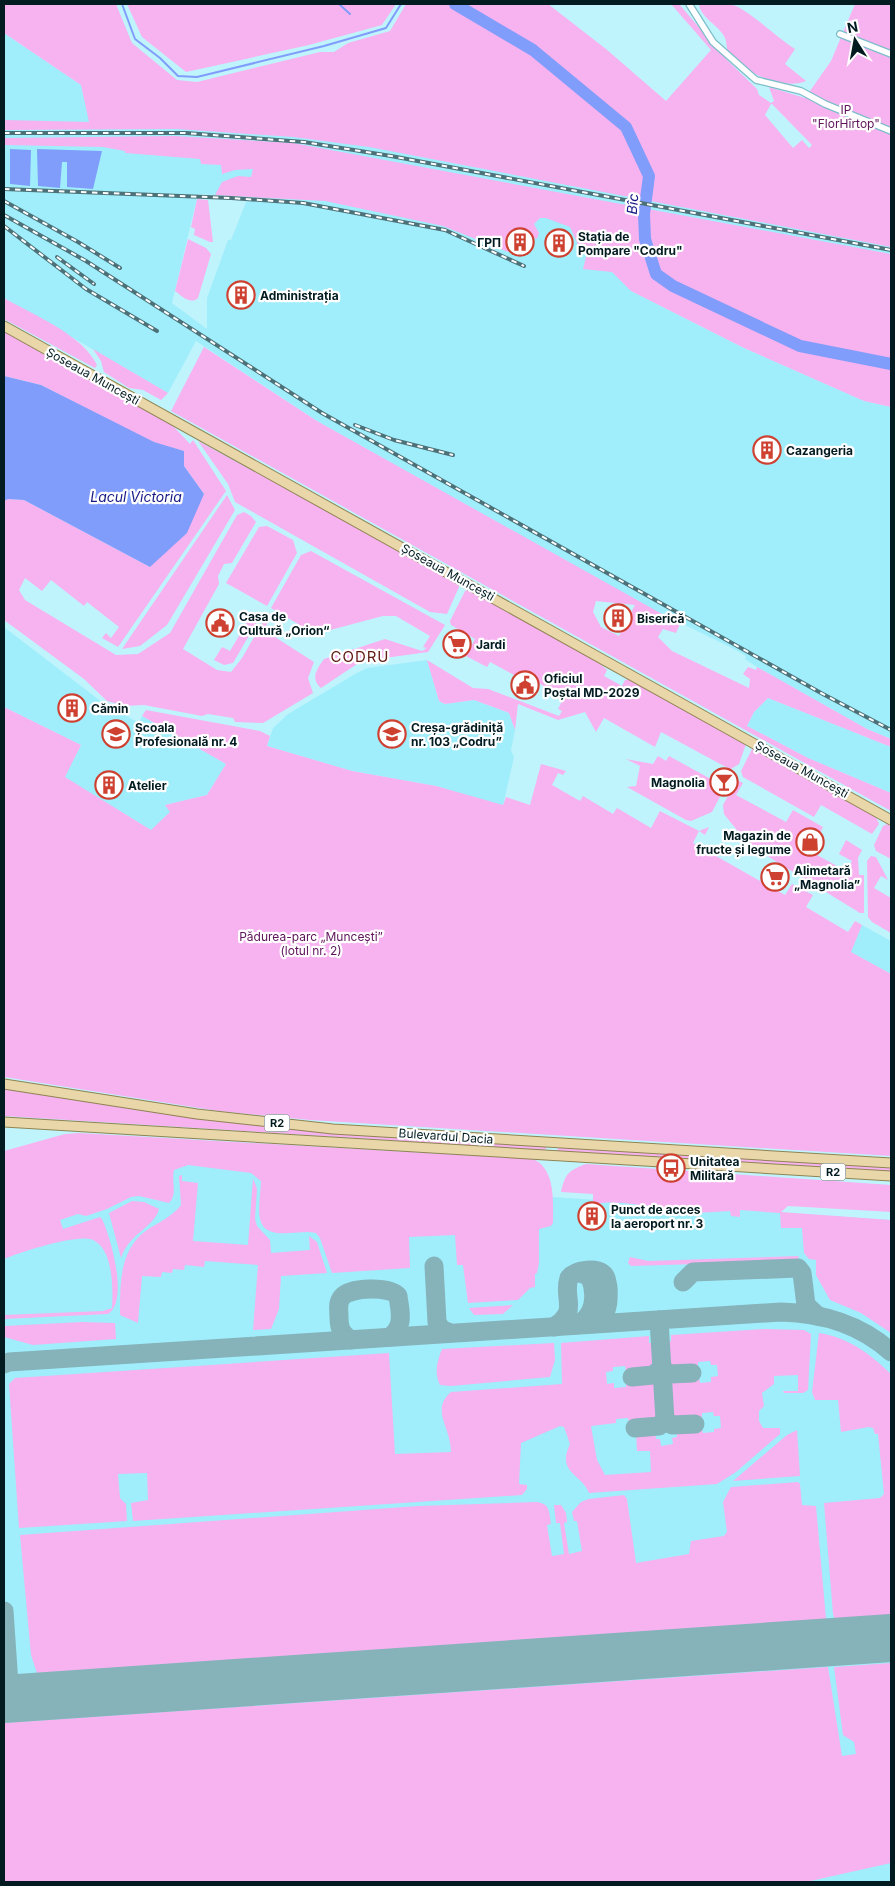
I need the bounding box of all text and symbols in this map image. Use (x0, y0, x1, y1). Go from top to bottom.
north arrow (830, 15, 880, 65)
text: N (846, 17, 859, 36)
park label: IP "FlorHîrtop" (812, 102, 880, 131)
water label: Bîc (623, 193, 641, 215)
building icon: ГРП (505, 227, 535, 257)
building icon: Stația de Pompare "Codru" (544, 228, 574, 258)
place label: Stația de Pompare "Codru" (578, 229, 683, 258)
place label: ГРП (477, 235, 501, 250)
building icon: Administrația (226, 280, 256, 310)
place label: Administrația (260, 288, 339, 303)
street label: Șoseaua Muncești (44, 344, 142, 408)
building icon: Cazangeria (752, 435, 782, 465)
place label: Cazangeria (786, 443, 853, 458)
water label: Lacul Victoria (90, 488, 182, 505)
street label: Șoseaua Muncești (399, 540, 497, 604)
building icon: Biserică (603, 603, 633, 633)
public building icon: Casa de Cultură „Orion“ (205, 608, 235, 638)
place label: Casa de Cultură „Orion“ (239, 609, 330, 638)
place label: Biserică (637, 611, 684, 626)
supermarket icon: Jardi (442, 629, 472, 659)
place label: Jardi (476, 637, 505, 652)
district label: CODRU (330, 647, 390, 666)
public building icon: Oficiul Poștal MD-2029 (510, 670, 540, 700)
place label: Oficiul Poștal MD-2029 (544, 671, 640, 700)
building icon: Cămin (57, 693, 87, 723)
place label: Cămin (91, 701, 129, 716)
school or university icon: Școala Profesională nr. 4 (101, 719, 131, 749)
school or university icon: Creșa-grădiniță nr. 103 „Codru” (377, 719, 407, 749)
place label: Școala Profesională nr. 4 (135, 720, 237, 749)
place label: Creșa-grădiniță nr. 103 „Codru” (411, 720, 503, 749)
street label: Șoseaua Muncești (753, 737, 851, 801)
bar icon: Magnolia (709, 767, 739, 797)
building icon: Atelier (94, 770, 124, 800)
place label: Magnolia (651, 775, 705, 790)
place label: Atelier (128, 778, 167, 793)
shop icon: Magazin de fructe și legume (795, 827, 825, 857)
place label: Magazin de fructe și legume (696, 828, 791, 857)
supermarket icon: Alimetară „Magnolia” (760, 862, 790, 892)
place label: Alimetară „Magnolia” (794, 863, 860, 892)
park label: Pădurea-parc „Muncești” (lotul nr. 2) (239, 929, 383, 958)
road number: R2 (264, 1114, 290, 1132)
street label: Bulevardul Dacia (398, 1125, 494, 1147)
bus stop icon: Unitatea Militară (656, 1153, 686, 1183)
place label: Unitatea Militară (690, 1154, 739, 1183)
road number: R2 (820, 1164, 846, 1180)
building icon: Punct de acces la aeroport nr. 3 (577, 1201, 607, 1231)
place label: Punct de acces la aeroport nr. 3 (611, 1202, 703, 1231)

